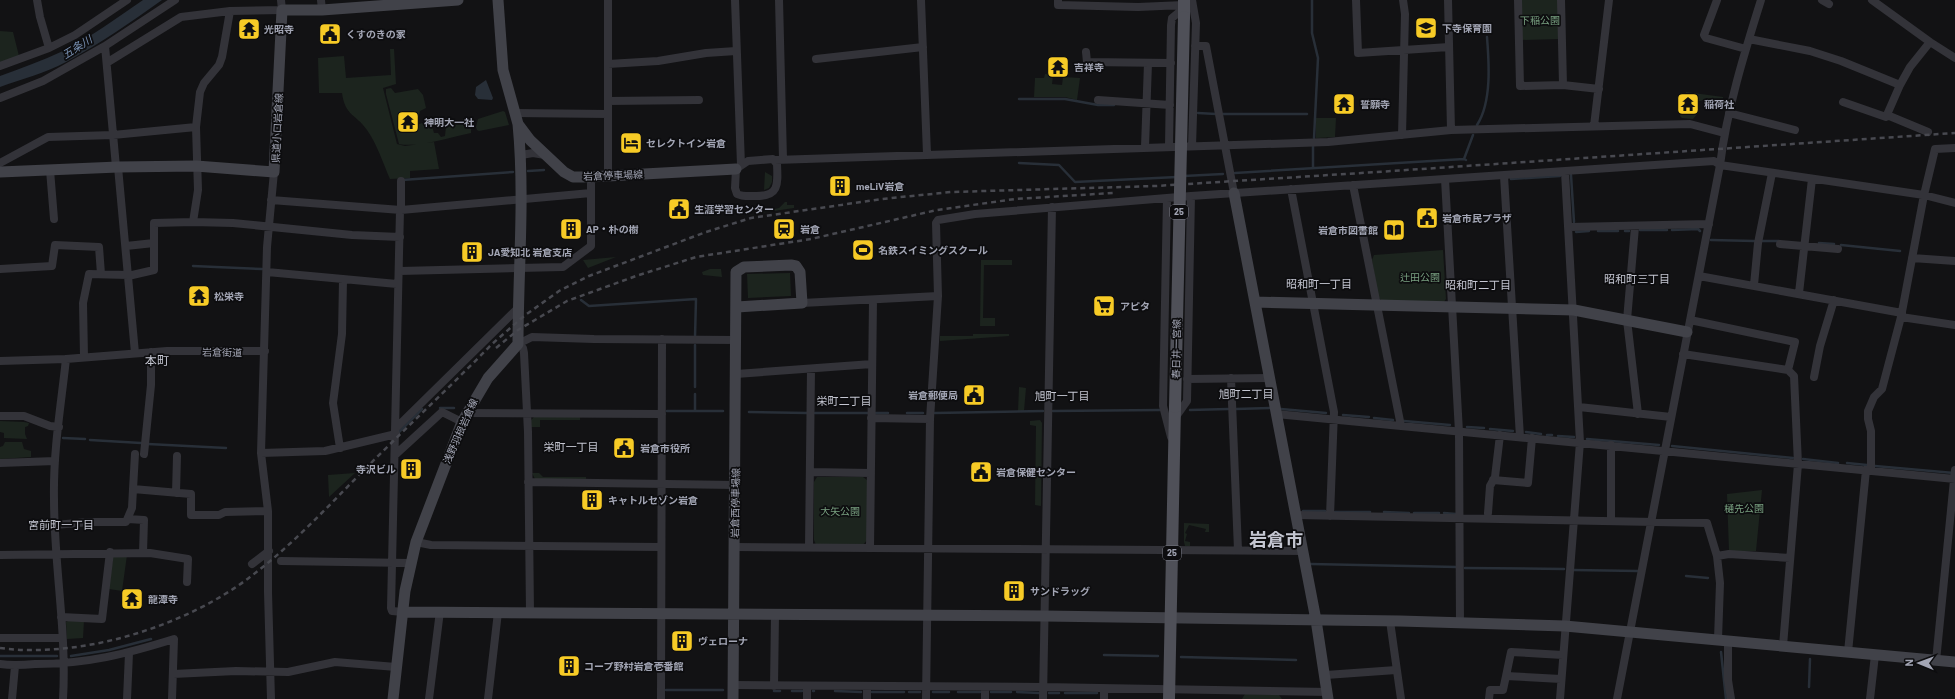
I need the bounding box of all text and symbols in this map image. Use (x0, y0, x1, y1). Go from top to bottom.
park label: 下稲公園 (1520, 14, 1560, 26)
school or university icon: 下寺保育園 (1413, 15, 1439, 41)
temple icon: 光昭寺 (236, 16, 262, 42)
public building icon: くすのきの家 (317, 21, 343, 47)
place label: 下寺保育園 (1442, 22, 1492, 34)
place label: 光昭寺 (264, 23, 294, 35)
place label: くすのきの家 (346, 28, 406, 40)
water label: 五条川 (59, 32, 95, 61)
temple icon: 吉祥寺 (1045, 54, 1071, 80)
place label: 吉祥寺 (1074, 61, 1104, 73)
temple icon: 誓願寺 (1331, 91, 1357, 117)
temple icon: 稲荷社 (1675, 91, 1701, 117)
street label: 県道小口岩倉線 (269, 93, 285, 163)
place label: 誓願寺 (1360, 98, 1390, 110)
place label: 稲荷社 (1704, 98, 1735, 110)
temple icon: 神明大一社 (395, 109, 421, 135)
place label: 神明大一社 (424, 116, 475, 128)
hotel icon: セレクトイン岩倉 (618, 130, 644, 156)
place label: セレクトイン岩倉 (646, 137, 726, 149)
street label: 岩倉停車場線 (583, 168, 643, 182)
building icon: meLiV岩倉 (827, 173, 853, 199)
place label: meLiV岩倉 (856, 180, 904, 192)
public building icon: 生涯学習センター (666, 196, 692, 222)
place label: 生涯学習センター (694, 203, 774, 215)
road number: 25 (1170, 205, 1188, 219)
public building icon: 岩倉市民プラザ (1414, 205, 1440, 231)
place label: 岩倉市民プラザ (1442, 212, 1512, 224)
building icon: AP・朴の樹 (558, 216, 584, 242)
station icon: 岩倉 (771, 216, 797, 242)
library icon: 岩倉市図書館 (1381, 217, 1407, 243)
place label: AP・朴の樹 (586, 223, 639, 235)
place label: 岩倉 (800, 223, 820, 235)
place label: 岩倉市図書館 (1318, 224, 1378, 236)
sports icon: 名鉄スイミングスクール (850, 237, 876, 263)
building icon: JA愛知北 岩倉支店 (459, 239, 485, 265)
place label: 名鉄スイミングスクール (878, 244, 988, 256)
place label: JA愛知北 岩倉支店 (488, 246, 572, 258)
park label: 辻田公園 (1400, 271, 1440, 283)
district label: 昭和町三丁目 (1604, 272, 1670, 285)
district label: 昭和町一丁目 (1286, 277, 1352, 290)
district label: 昭和町二丁目 (1445, 278, 1511, 291)
temple icon: 松栄寺 (186, 283, 212, 309)
place label: 松栄寺 (214, 290, 244, 302)
supermarket icon: アピタ (1091, 293, 1117, 319)
place label: アピタ (1120, 300, 1150, 312)
street label: 春日井一宮線 (1169, 319, 1183, 379)
street label: 岩倉街道 (202, 346, 242, 358)
district label: 本町 (145, 353, 169, 367)
public building icon: 岩倉郵便局 (961, 382, 987, 408)
district label: 旭町二丁目 (1219, 387, 1274, 400)
place label: 岩倉郵便局 (908, 389, 958, 401)
district label: 旭町一丁目 (1035, 389, 1090, 402)
district label: 栄町二丁目 (817, 394, 872, 407)
street label: 浅野羽根岩倉線 (440, 397, 480, 465)
public building icon: 岩倉市役所 (611, 435, 637, 461)
district label: 栄町一丁目 (544, 440, 599, 453)
place label: 岩倉市役所 (640, 442, 690, 454)
building icon: 寺沢ビル (398, 456, 424, 482)
public building icon: 岩倉保健センター (968, 459, 994, 485)
place label: 寺沢ビル (356, 463, 396, 475)
place label: 岩倉保健センター (996, 466, 1076, 478)
street label: 岩倉西停車場線 (728, 468, 742, 538)
building icon: キャトルセゾン岩倉 (579, 487, 605, 513)
place label: キャトルセゾン岩倉 (608, 494, 698, 506)
park label: 樋先公園 (1724, 502, 1764, 514)
park label: 大矢公園 (820, 505, 860, 517)
district label: 宮前町一丁目 (28, 518, 94, 531)
district label: 岩倉市 (1249, 528, 1303, 550)
road number: 25 (1163, 546, 1181, 560)
building icon: サンドラッグ (1001, 578, 1027, 604)
place label: サンドラッグ (1030, 585, 1090, 597)
temple icon: 龍潭寺 (119, 586, 145, 612)
place label: 龍潭寺 (148, 593, 178, 605)
building icon: ヴェローナ (669, 628, 695, 654)
place label: ヴェローナ (698, 635, 748, 647)
north arrow (1899, 643, 1939, 683)
building icon: コープ野村岩倉壱番館 (556, 653, 582, 679)
text: N (1902, 659, 1915, 667)
place label: コープ野村岩倉壱番館 (584, 660, 683, 672)

